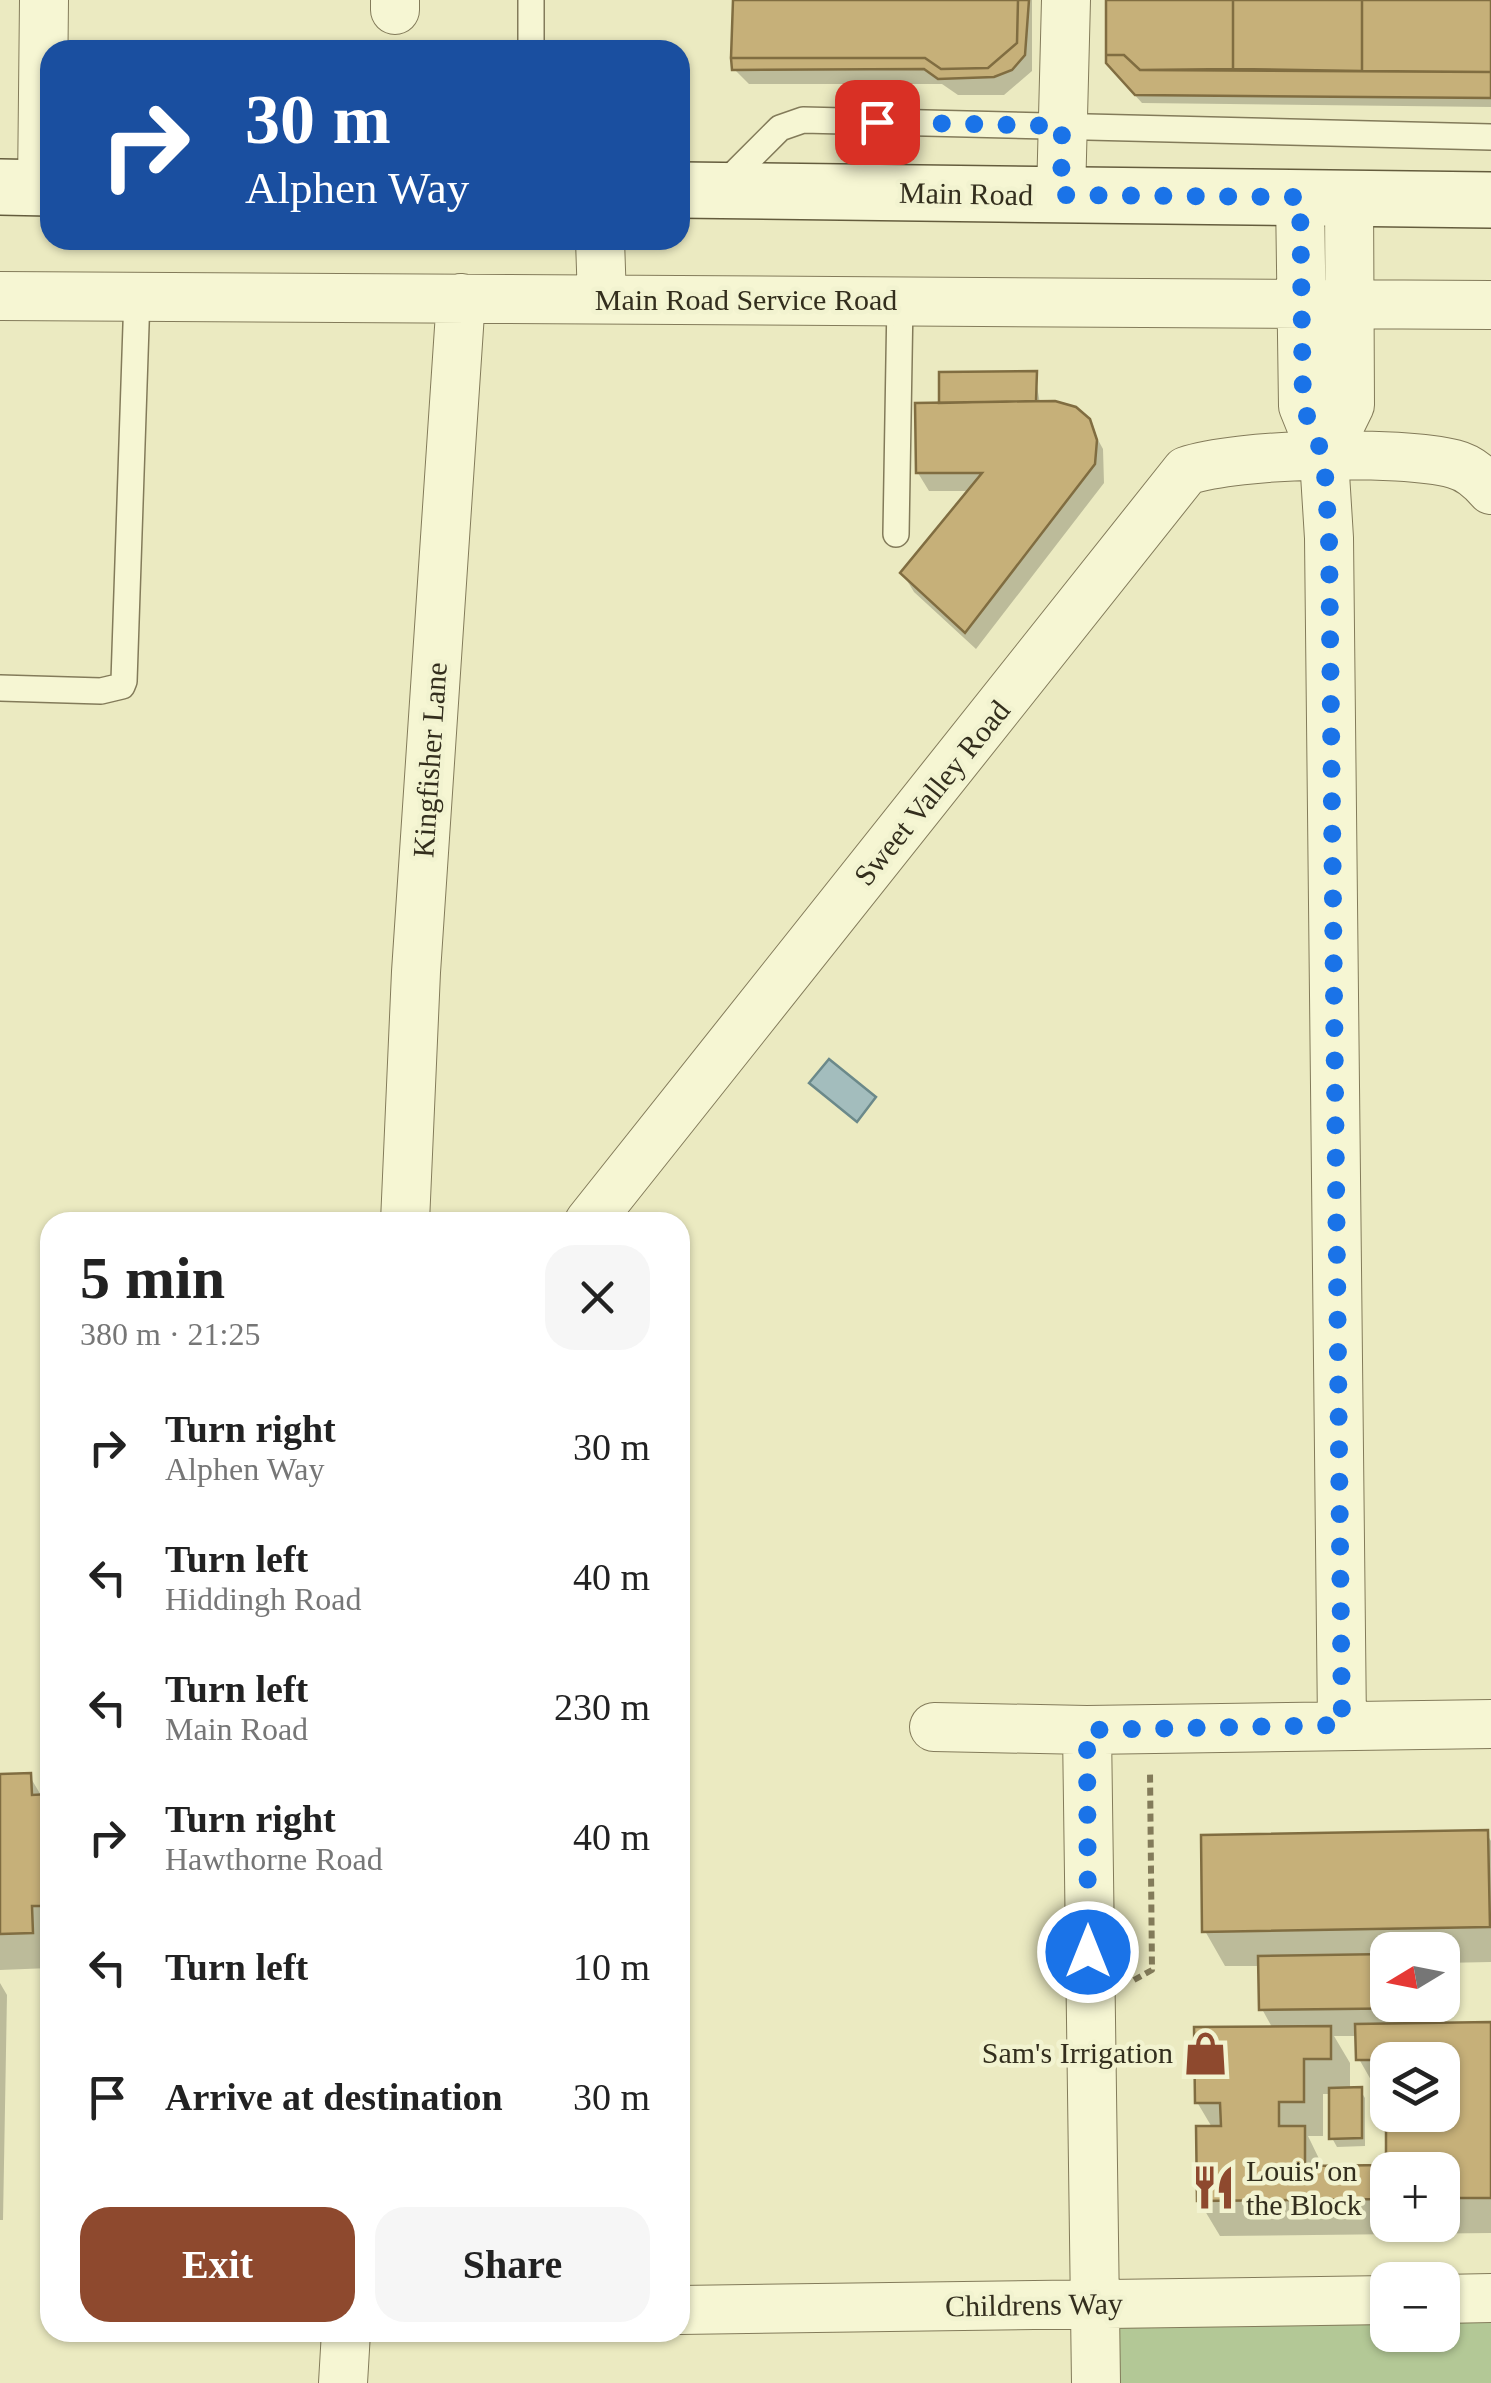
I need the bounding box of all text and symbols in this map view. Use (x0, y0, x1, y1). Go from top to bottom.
icon: right (80, 80, 210, 210)
pin (835, 80, 920, 165)
text: 30 m (245, 81, 391, 158)
icon: arrive (850, 95, 905, 150)
text: Alphen Way (245, 163, 469, 213)
street label: Main Road (899, 176, 1033, 211)
street label: Main Road Service Road (595, 283, 897, 316)
street label: Kingfisher Lane (406, 661, 453, 859)
street label: Sweet Valley Road (847, 694, 1016, 892)
text: 5 min (80, 1245, 225, 1311)
button: close (545, 1245, 650, 1350)
text: 380 m · 21:25 (80, 1316, 260, 1352)
text: Turn right (165, 1408, 336, 1450)
icon: right (80, 1420, 135, 1475)
text: 30 m (573, 1426, 650, 1468)
text: Alphen Way (165, 1451, 324, 1487)
text: Turn left (165, 1538, 308, 1580)
icon: left (80, 1550, 135, 1605)
text: 40 m (573, 1556, 650, 1598)
text: Hiddingh Road (165, 1581, 361, 1617)
text: Turn left (165, 1668, 308, 1710)
icon: left (80, 1680, 135, 1735)
text: 230 m (554, 1686, 650, 1728)
text: Main Road (165, 1711, 308, 1747)
text: Turn right (165, 1798, 336, 1840)
icon: right (80, 1810, 135, 1865)
text: 40 m (573, 1816, 650, 1858)
text: Hawthorne Road (165, 1841, 383, 1877)
position arrow (1036, 1900, 1140, 2004)
north arrow (1370, 1932, 1460, 2022)
map controls (1370, 1932, 1460, 2352)
icon: left (80, 1940, 135, 1995)
text: Turn left (165, 1946, 308, 1988)
text: 10 m (573, 1946, 650, 1988)
shop icon: Sam's Irrigation (1182, 2029, 1230, 2077)
place label: Sam's Irrigation (982, 2036, 1173, 2069)
button: layers (1370, 2042, 1460, 2132)
icon: arrive (80, 2070, 135, 2125)
text: Arrive at destination (165, 2076, 503, 2118)
text: 30 m (573, 2076, 650, 2118)
button: + (1370, 2152, 1460, 2242)
place label: Louis' on the Block (1246, 2154, 1362, 2221)
restaurant icon: Louis' on the Block (1189, 2164, 1237, 2212)
button: Exit (80, 2207, 355, 2322)
button: Share (375, 2207, 650, 2322)
button: − (1370, 2262, 1460, 2352)
street label: Childrens Way (945, 2286, 1123, 2323)

